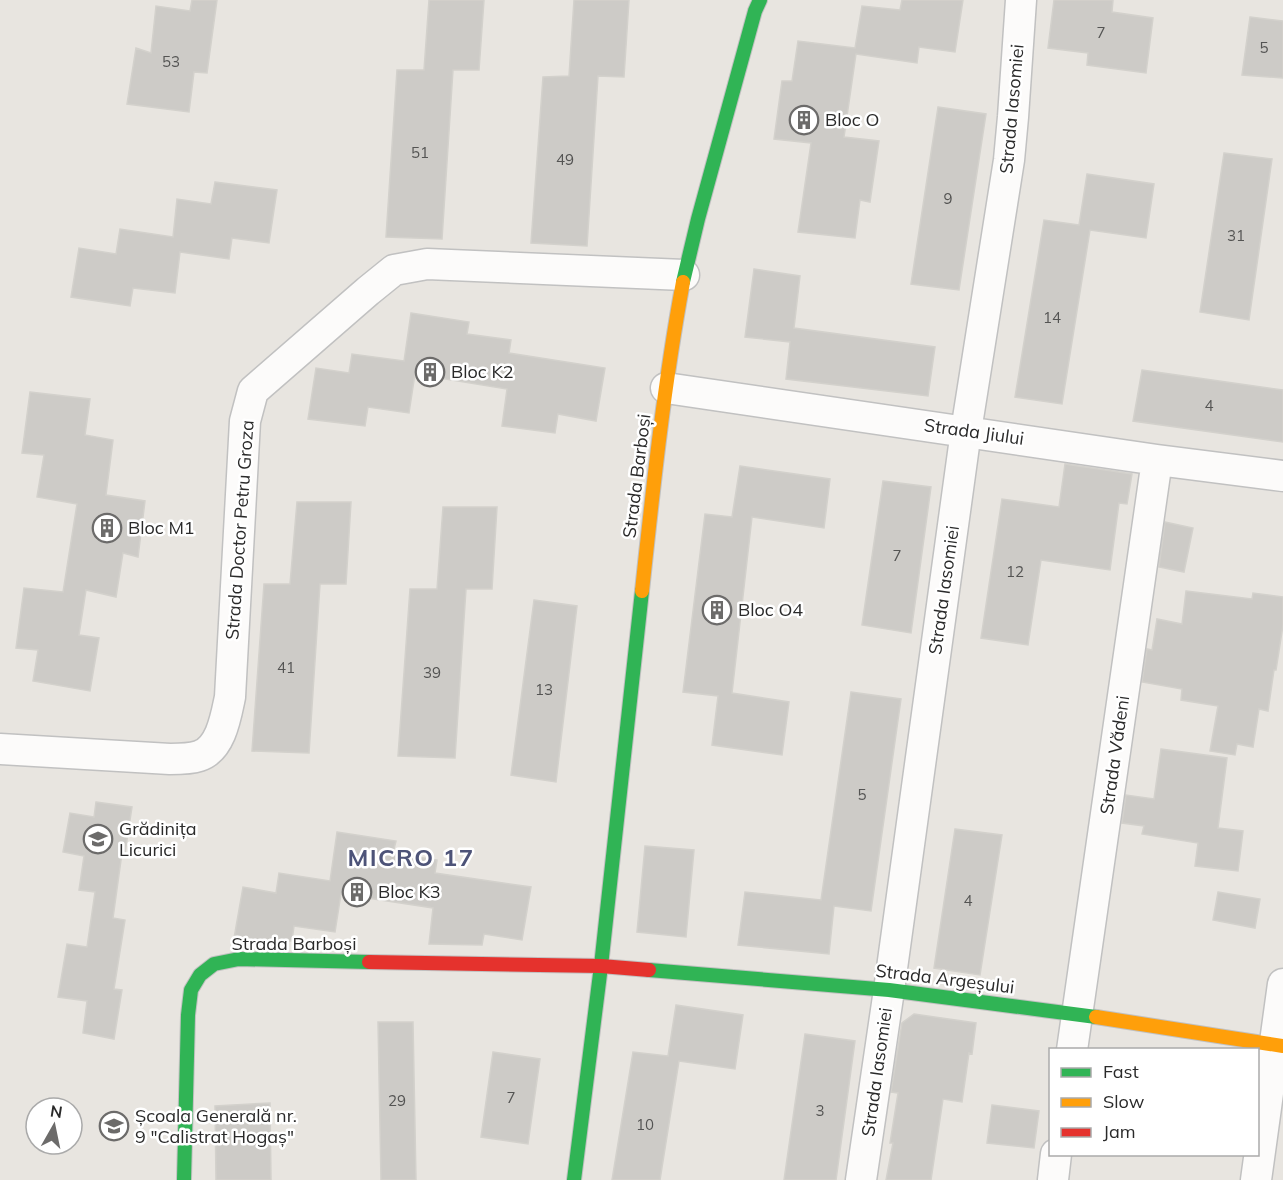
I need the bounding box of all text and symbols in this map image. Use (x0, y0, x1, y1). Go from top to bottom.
house number: 7 (1096, 23, 1106, 42)
house number: 5 (1259, 38, 1269, 57)
street label: Strada Iasomiei (994, 43, 1029, 175)
house number: 53 (162, 52, 180, 71)
building icon: Bloc O (788, 104, 820, 136)
place label: Bloc O (825, 108, 879, 131)
house number: 51 (411, 143, 429, 162)
house number: 49 (556, 150, 574, 169)
house number: 9 (943, 189, 953, 208)
house number: 31 (1227, 226, 1245, 245)
house number: 14 (1043, 308, 1061, 327)
building icon: Bloc K2 (414, 356, 446, 388)
place label: Bloc K2 (451, 360, 514, 383)
house number: 4 (1204, 396, 1214, 415)
street label: Strada Barboși (617, 413, 656, 539)
street label: Strada Jiului (923, 413, 1025, 450)
street label: Strada Doctor Petru Groza (220, 419, 259, 641)
building icon: Bloc M1 (91, 512, 123, 544)
place label: Bloc M1 (128, 516, 195, 539)
street label: Strada Iasomiei (923, 524, 964, 656)
house number: 7 (892, 546, 902, 565)
house number: 12 (1006, 562, 1024, 581)
building icon: Bloc O4 (701, 594, 733, 626)
place label: Bloc O4 (738, 598, 803, 621)
house number: 41 (277, 658, 295, 677)
house number: 39 (423, 663, 441, 682)
house number: 13 (535, 680, 553, 699)
street label: Strada Vădeni (1095, 694, 1134, 816)
house number: 5 (857, 785, 867, 804)
place label: Grădinița Licurici (119, 817, 197, 861)
school or university icon: Grădinița Licurici (82, 823, 114, 855)
district label: MICRO 17 (347, 842, 475, 872)
building icon: Bloc K3 (341, 876, 373, 908)
place label: Bloc K3 (378, 880, 441, 903)
house number: 4 (963, 891, 973, 910)
street label: Strada Barboși (232, 932, 356, 955)
street label: Strada Argeșului (874, 959, 1016, 998)
street label: Strada Iasomiei (856, 1006, 897, 1138)
legend (1049, 1048, 1259, 1156)
text: Fast (1103, 1060, 1139, 1083)
house number: 7 (506, 1088, 516, 1107)
text: Slow (1103, 1090, 1145, 1113)
house number: 29 (388, 1091, 406, 1110)
north arrow (24, 1096, 84, 1156)
text: N (49, 1100, 64, 1122)
house number: 3 (815, 1101, 825, 1120)
place label: Școala Generală nr. 9 "Calistrat Hogaș" (135, 1104, 297, 1148)
school or university icon: Școala Generală nr. 9 "Calistrat Hogaș" (98, 1110, 130, 1142)
house number: 10 (636, 1115, 654, 1134)
text: Jam (1103, 1120, 1136, 1143)

